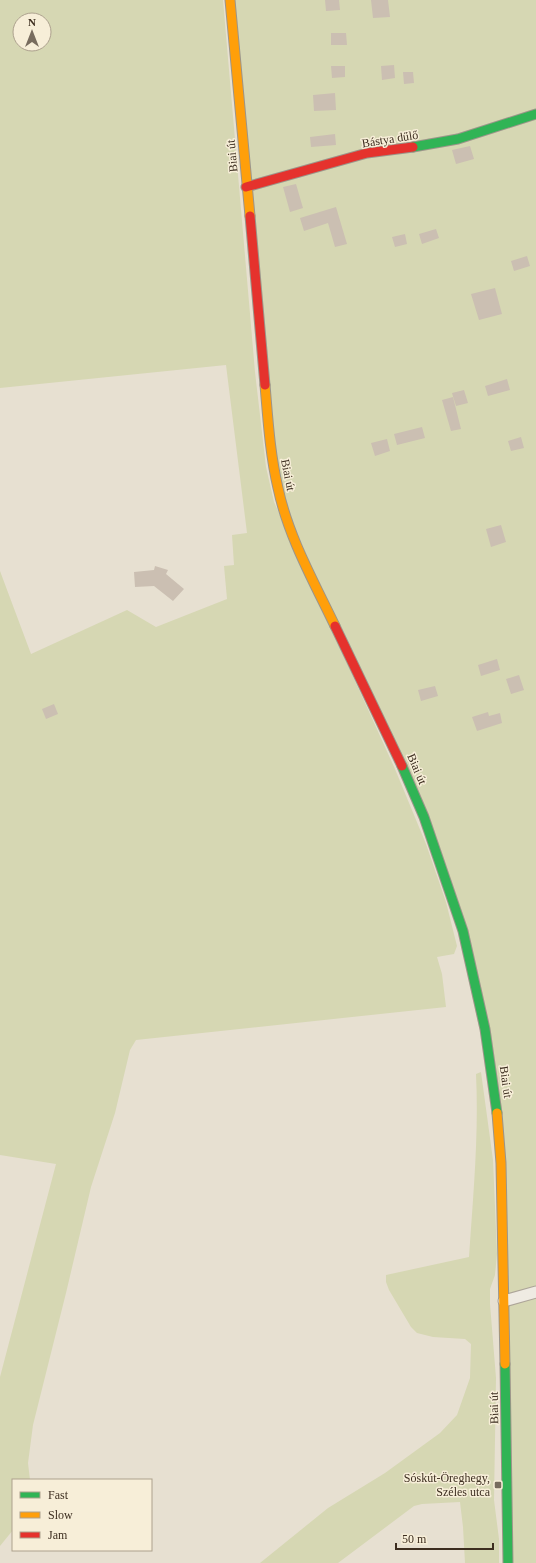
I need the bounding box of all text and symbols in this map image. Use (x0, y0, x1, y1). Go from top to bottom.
north arrow (12, 12, 52, 52)
text: N (28, 16, 36, 28)
street label: Bástya dűlő (361, 128, 419, 150)
street label: Biai út (224, 139, 240, 173)
street label: Biai út (278, 458, 298, 493)
street label: Biai út (404, 751, 430, 787)
street label: Biai út (497, 1065, 515, 1100)
street label: Biai út (487, 1391, 501, 1424)
place label: Sóskút-Öreghegy, Széles utca (404, 1471, 491, 1499)
legend (12, 1479, 152, 1551)
marker: Sóskút-Öreghegy, Széles utca (493, 1480, 503, 1490)
text: Fast (48, 1488, 69, 1502)
text: Slow (48, 1508, 73, 1522)
scale bar (396, 1525, 493, 1551)
text: Jam (48, 1528, 68, 1542)
text: 50 m (402, 1532, 427, 1546)

